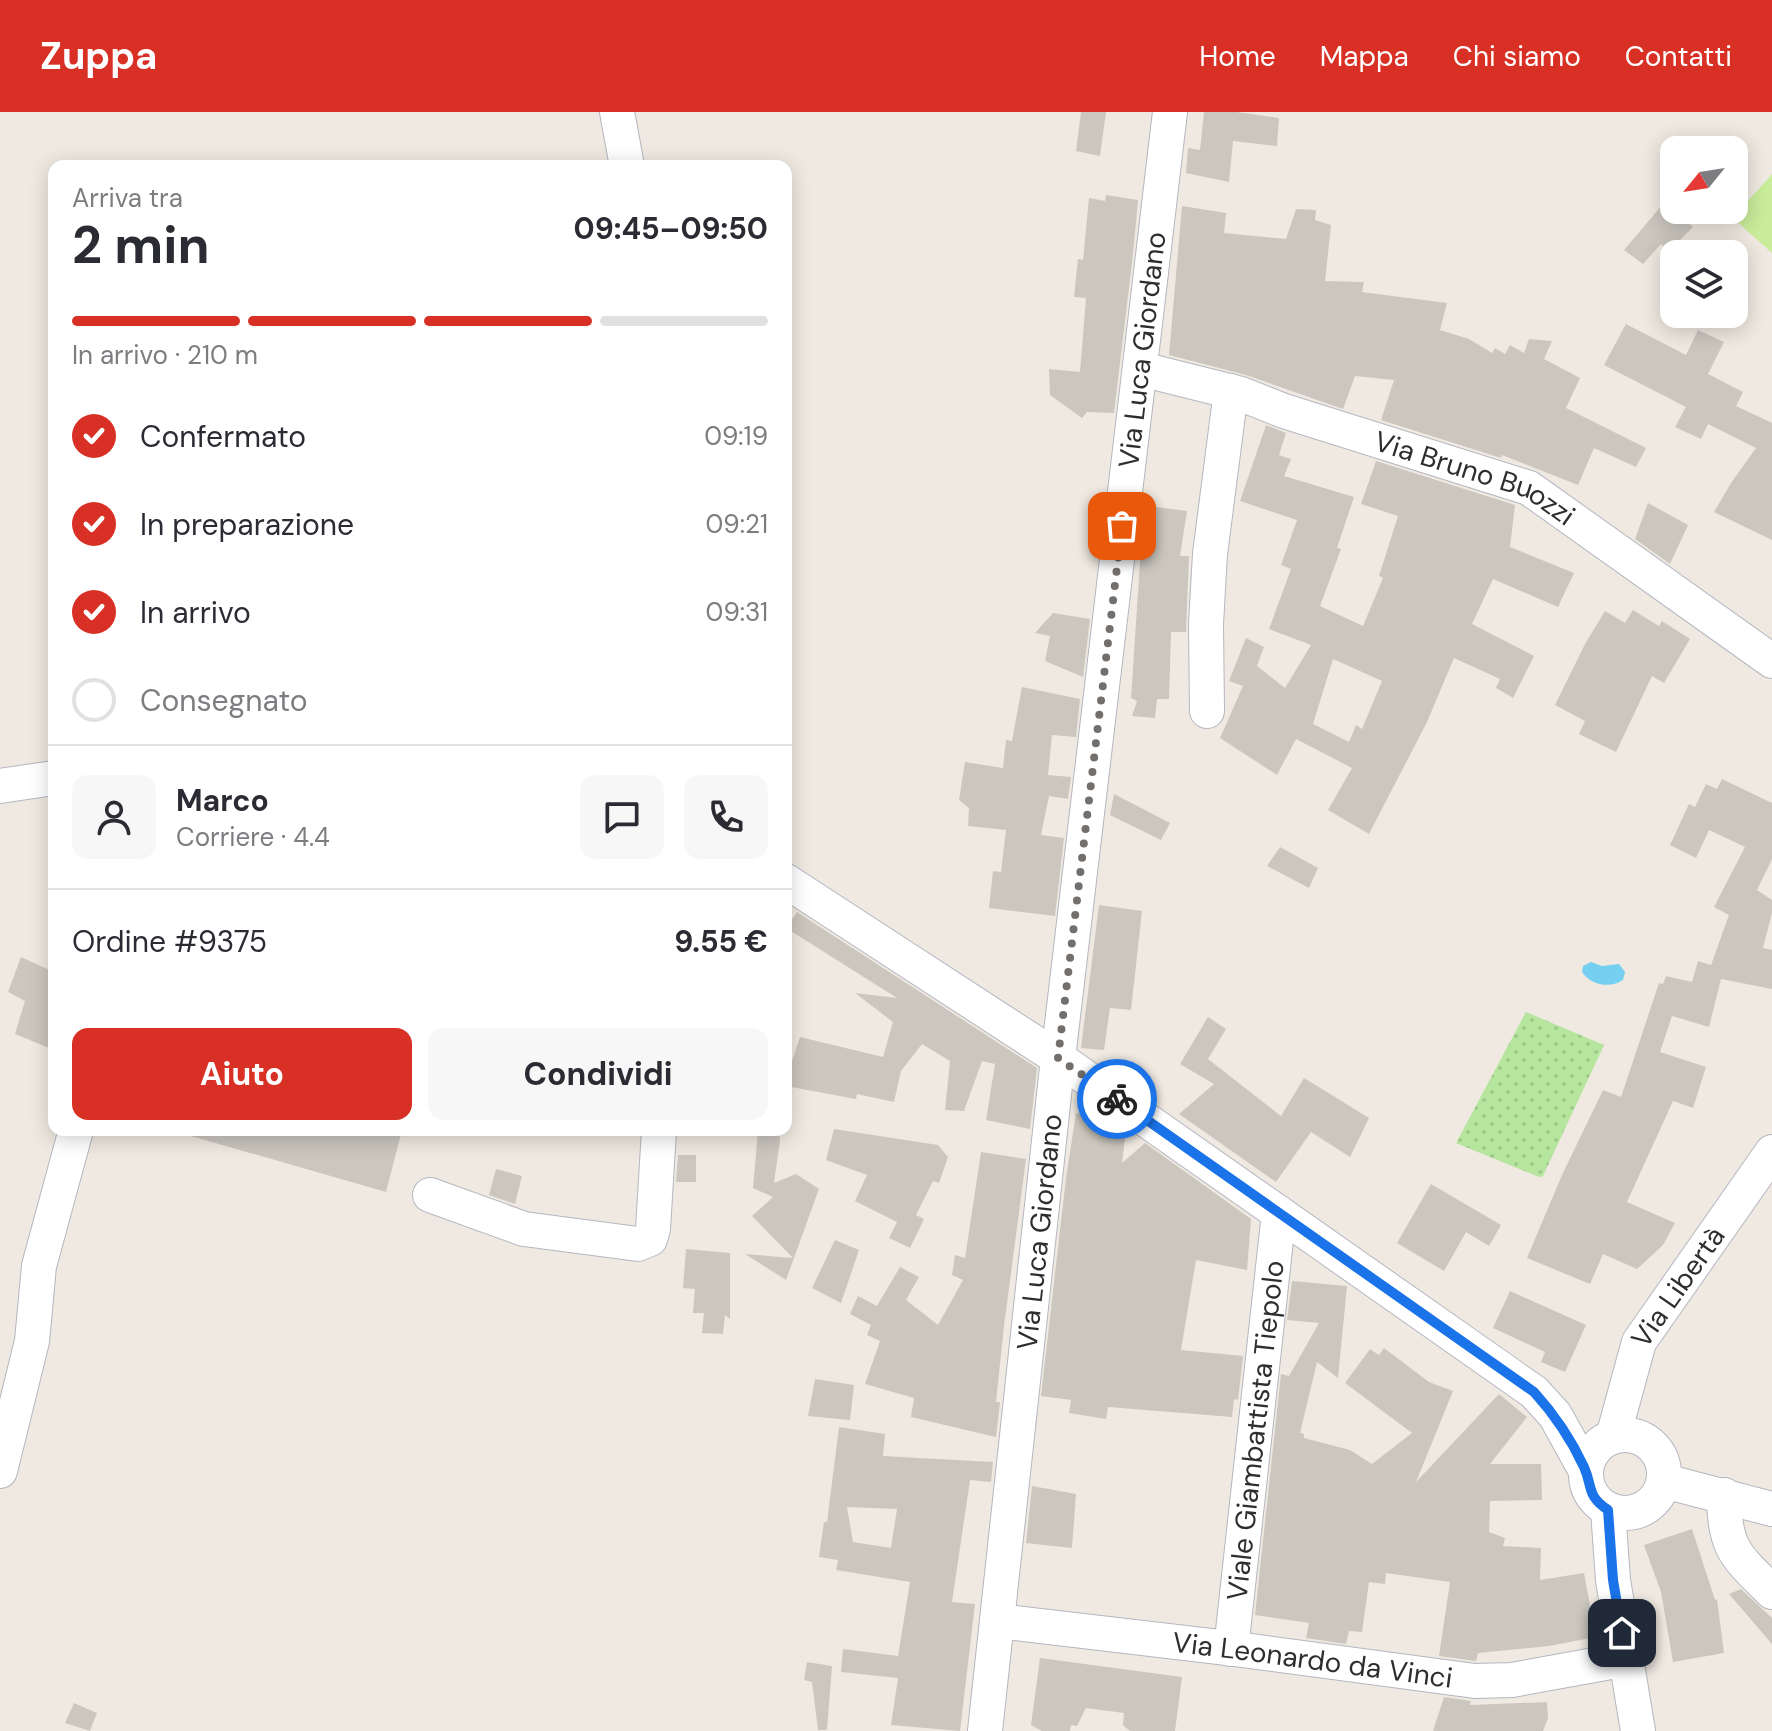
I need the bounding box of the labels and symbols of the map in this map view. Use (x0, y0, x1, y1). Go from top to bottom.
north arrow (1660, 136, 1748, 224)
street label: Via Luca Giordano (1110, 230, 1175, 470)
street label: Via Bruno Buozzi (1370, 423, 1582, 534)
pin (1088, 492, 1156, 560)
courier (1077, 1059, 1157, 1139)
street label: Via Luca Giordano (1008, 1112, 1071, 1352)
street label: Via Libertà (1623, 1219, 1733, 1355)
street label: Viale Giambattista Tiepolo (1218, 1258, 1293, 1602)
pin (1588, 1599, 1656, 1667)
street label: Via Leonardo da Vinci (1171, 1624, 1455, 1697)

